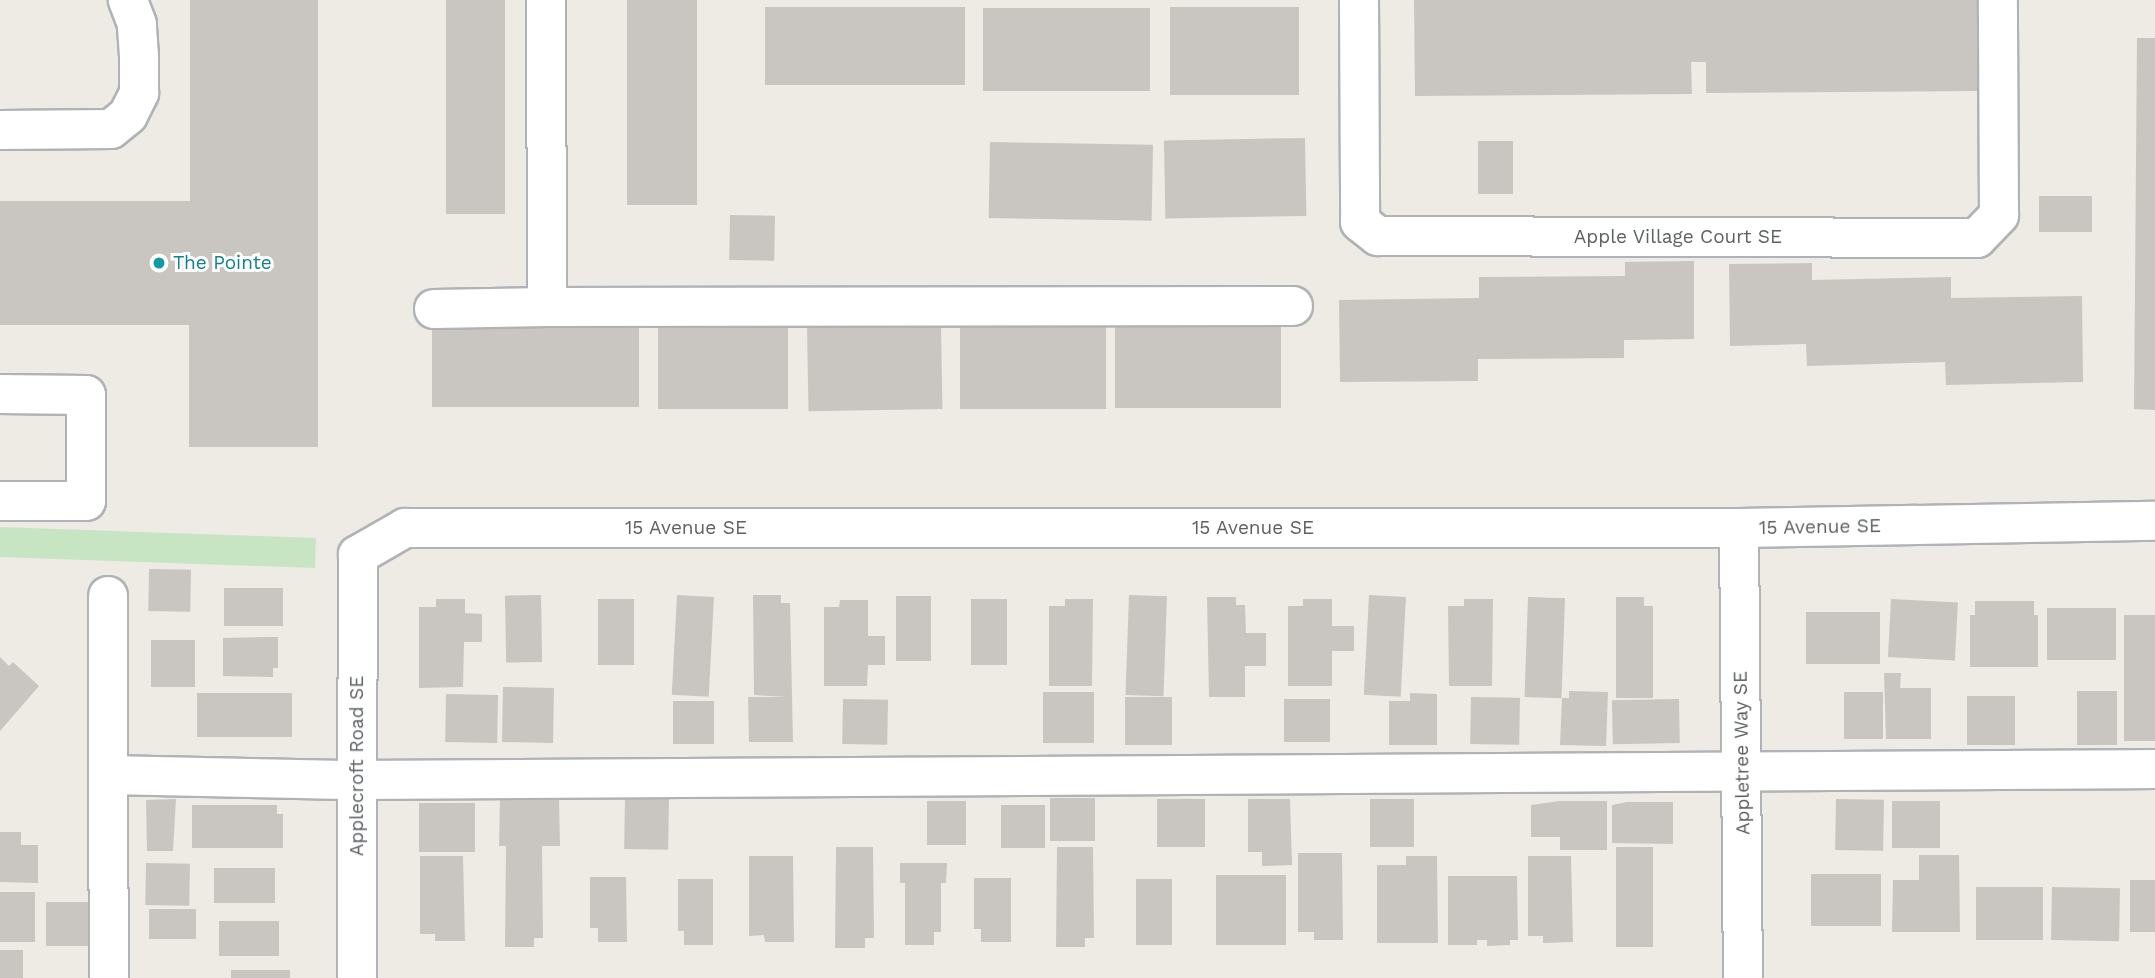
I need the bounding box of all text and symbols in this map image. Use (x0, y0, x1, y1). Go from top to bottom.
street label: Apple Village Court SE (1574, 226, 1782, 248)
place label: The Pointe (173, 252, 272, 274)
marker: The Pointe (151, 255, 167, 271)
street label: 15 Avenue SE (1758, 515, 1882, 539)
street label: 15 Avenue SE (625, 517, 747, 539)
street label: 15 Avenue SE (1192, 517, 1314, 539)
street label: Appletree Way SE (1729, 670, 1755, 836)
street label: Applecroft Road SE (346, 676, 368, 856)

